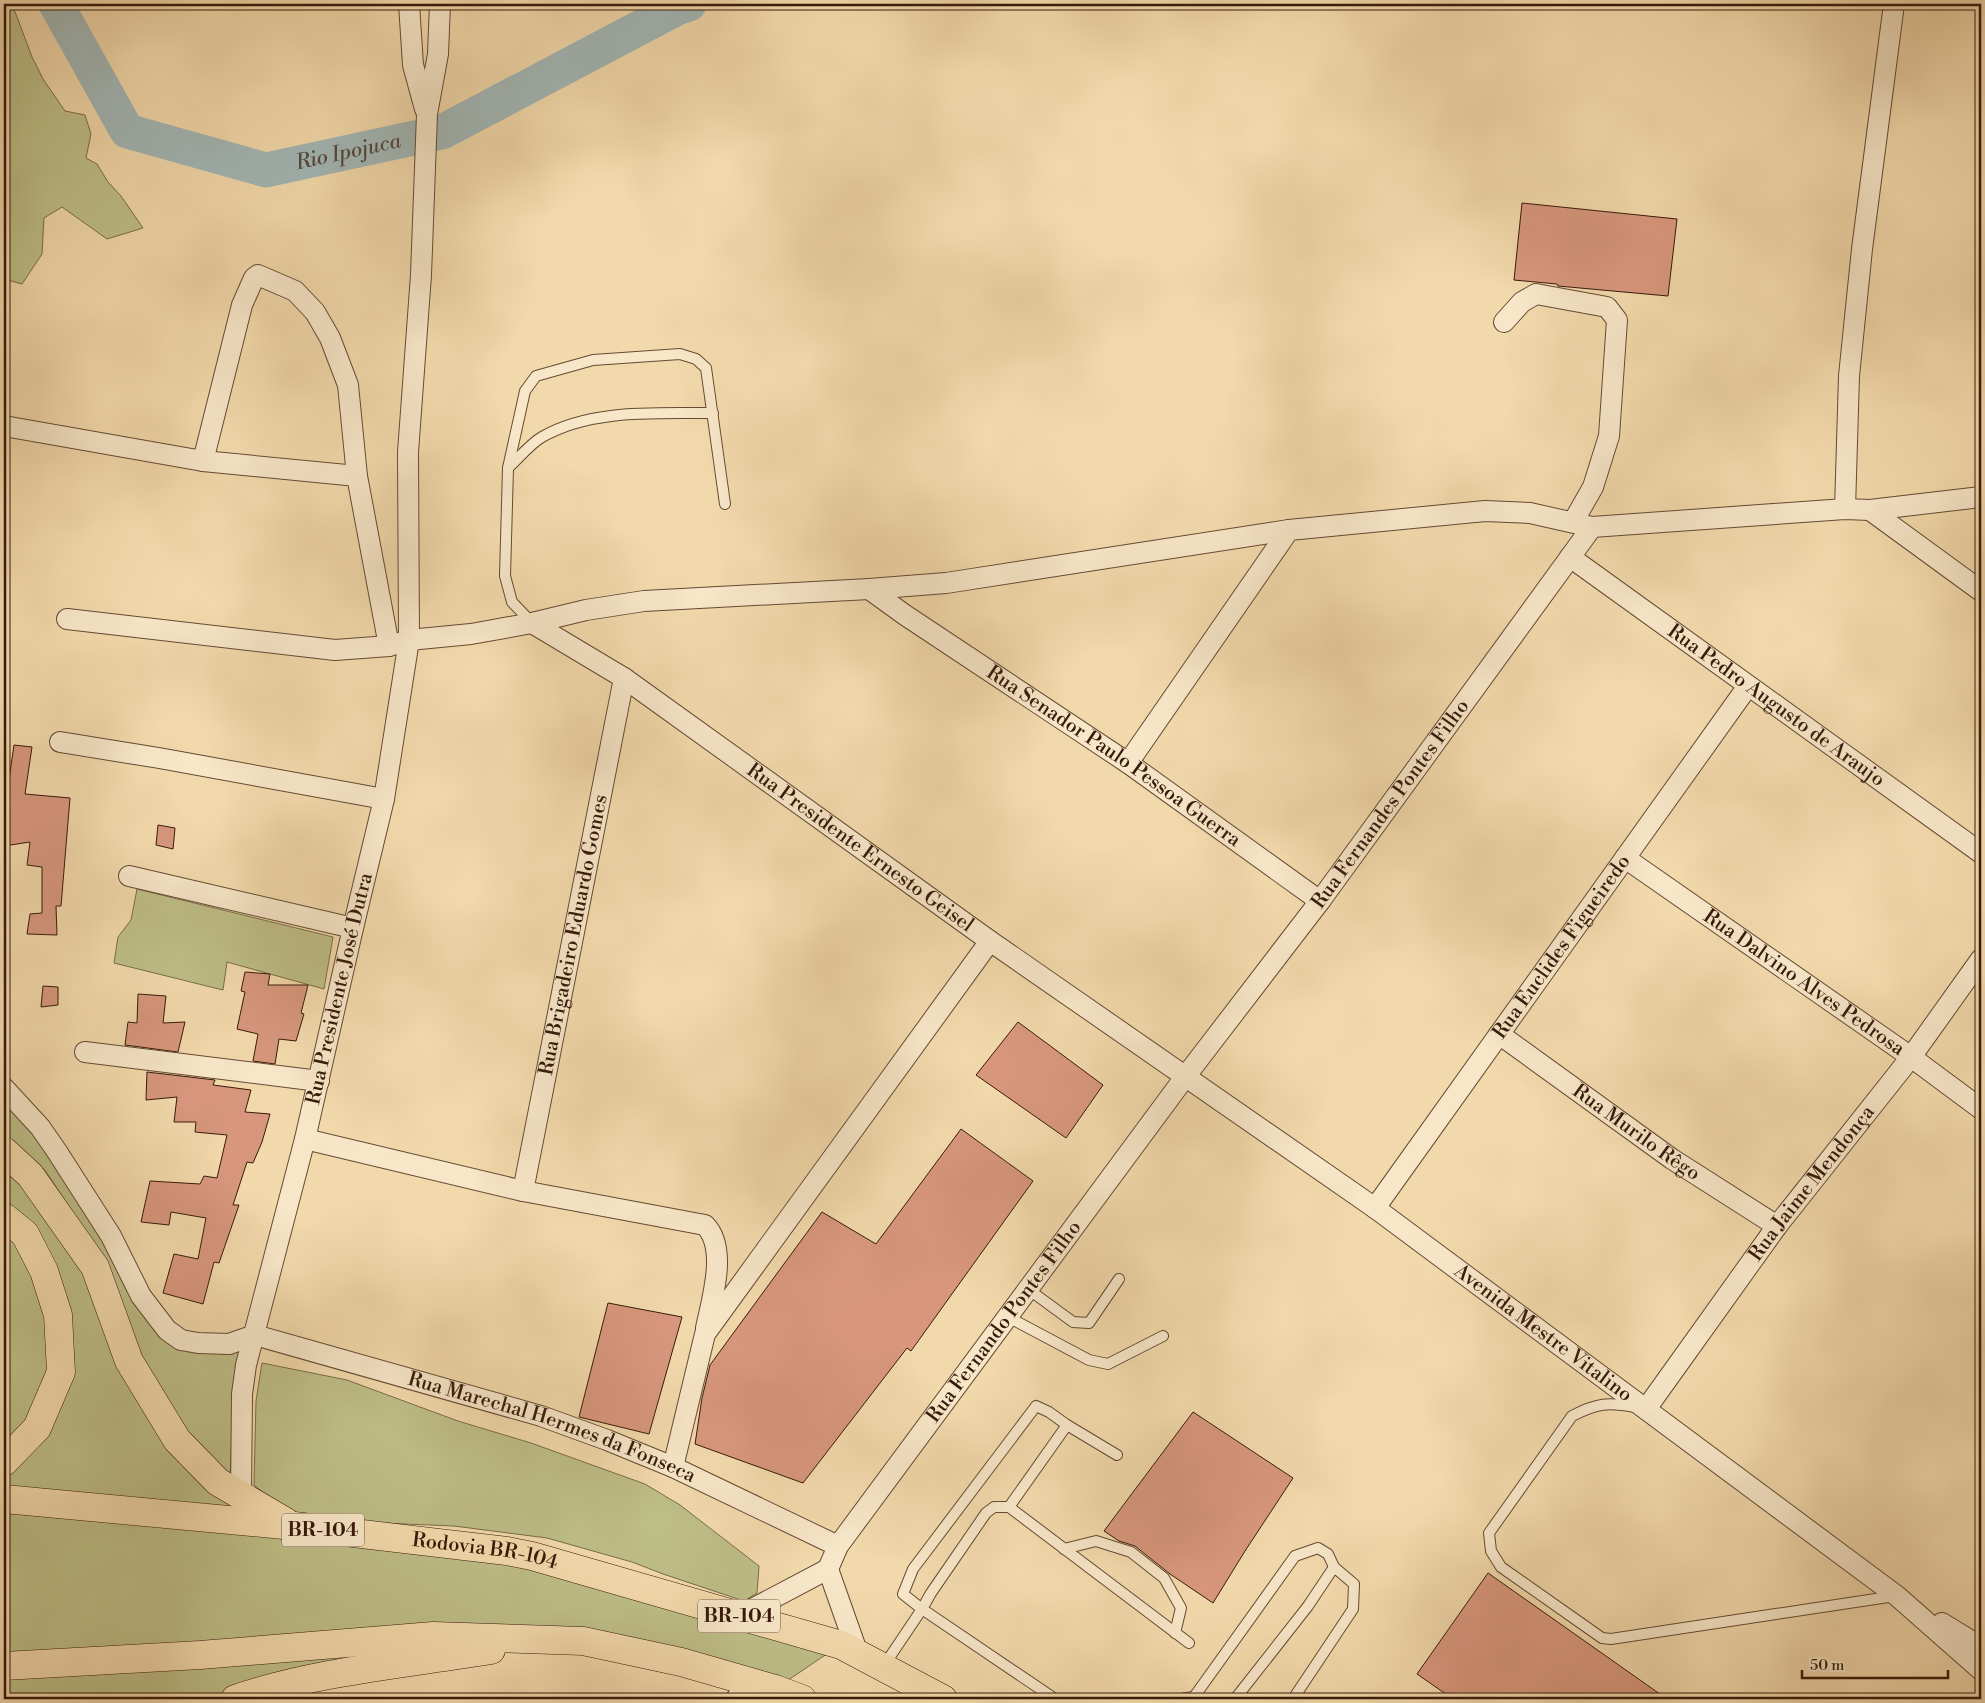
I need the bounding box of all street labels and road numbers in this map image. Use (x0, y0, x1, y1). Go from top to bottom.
street label: Rua Pedro Augusto de Araujo (1662, 619, 1890, 792)
street label: Rua Senador Paulo Pessoa Guerra (982, 660, 1246, 853)
street label: Rua Fernandes Pontes Filho (1306, 695, 1475, 914)
street label: Rua Presidente Ernesto Geisel (742, 758, 979, 938)
street label: Rua Brigadeiro Eduardo Gomes (534, 792, 613, 1078)
street label: Rua Euclides Figueiredo (1487, 850, 1636, 1044)
street label: Rua Presidente José Dutra (301, 869, 379, 1107)
street label: Rua Dalvino Alves Pedrosa (1698, 904, 1910, 1062)
street label: Rua Murilo Rêgo (1567, 1079, 1705, 1186)
street label: Rua Jaime Mendonça (1743, 1100, 1881, 1266)
street label: Rua Fernando Pontes Filho (921, 1216, 1087, 1428)
street label: Avenida Mestre Vitalino (1448, 1258, 1637, 1407)
street label: Rua Marechal Hermes da Fonseca (405, 1366, 701, 1489)
road number: BR-104 (282, 1514, 364, 1546)
street label: Rodovia BR-104 (411, 1527, 561, 1575)
road number: BR-104 (698, 1600, 780, 1632)

